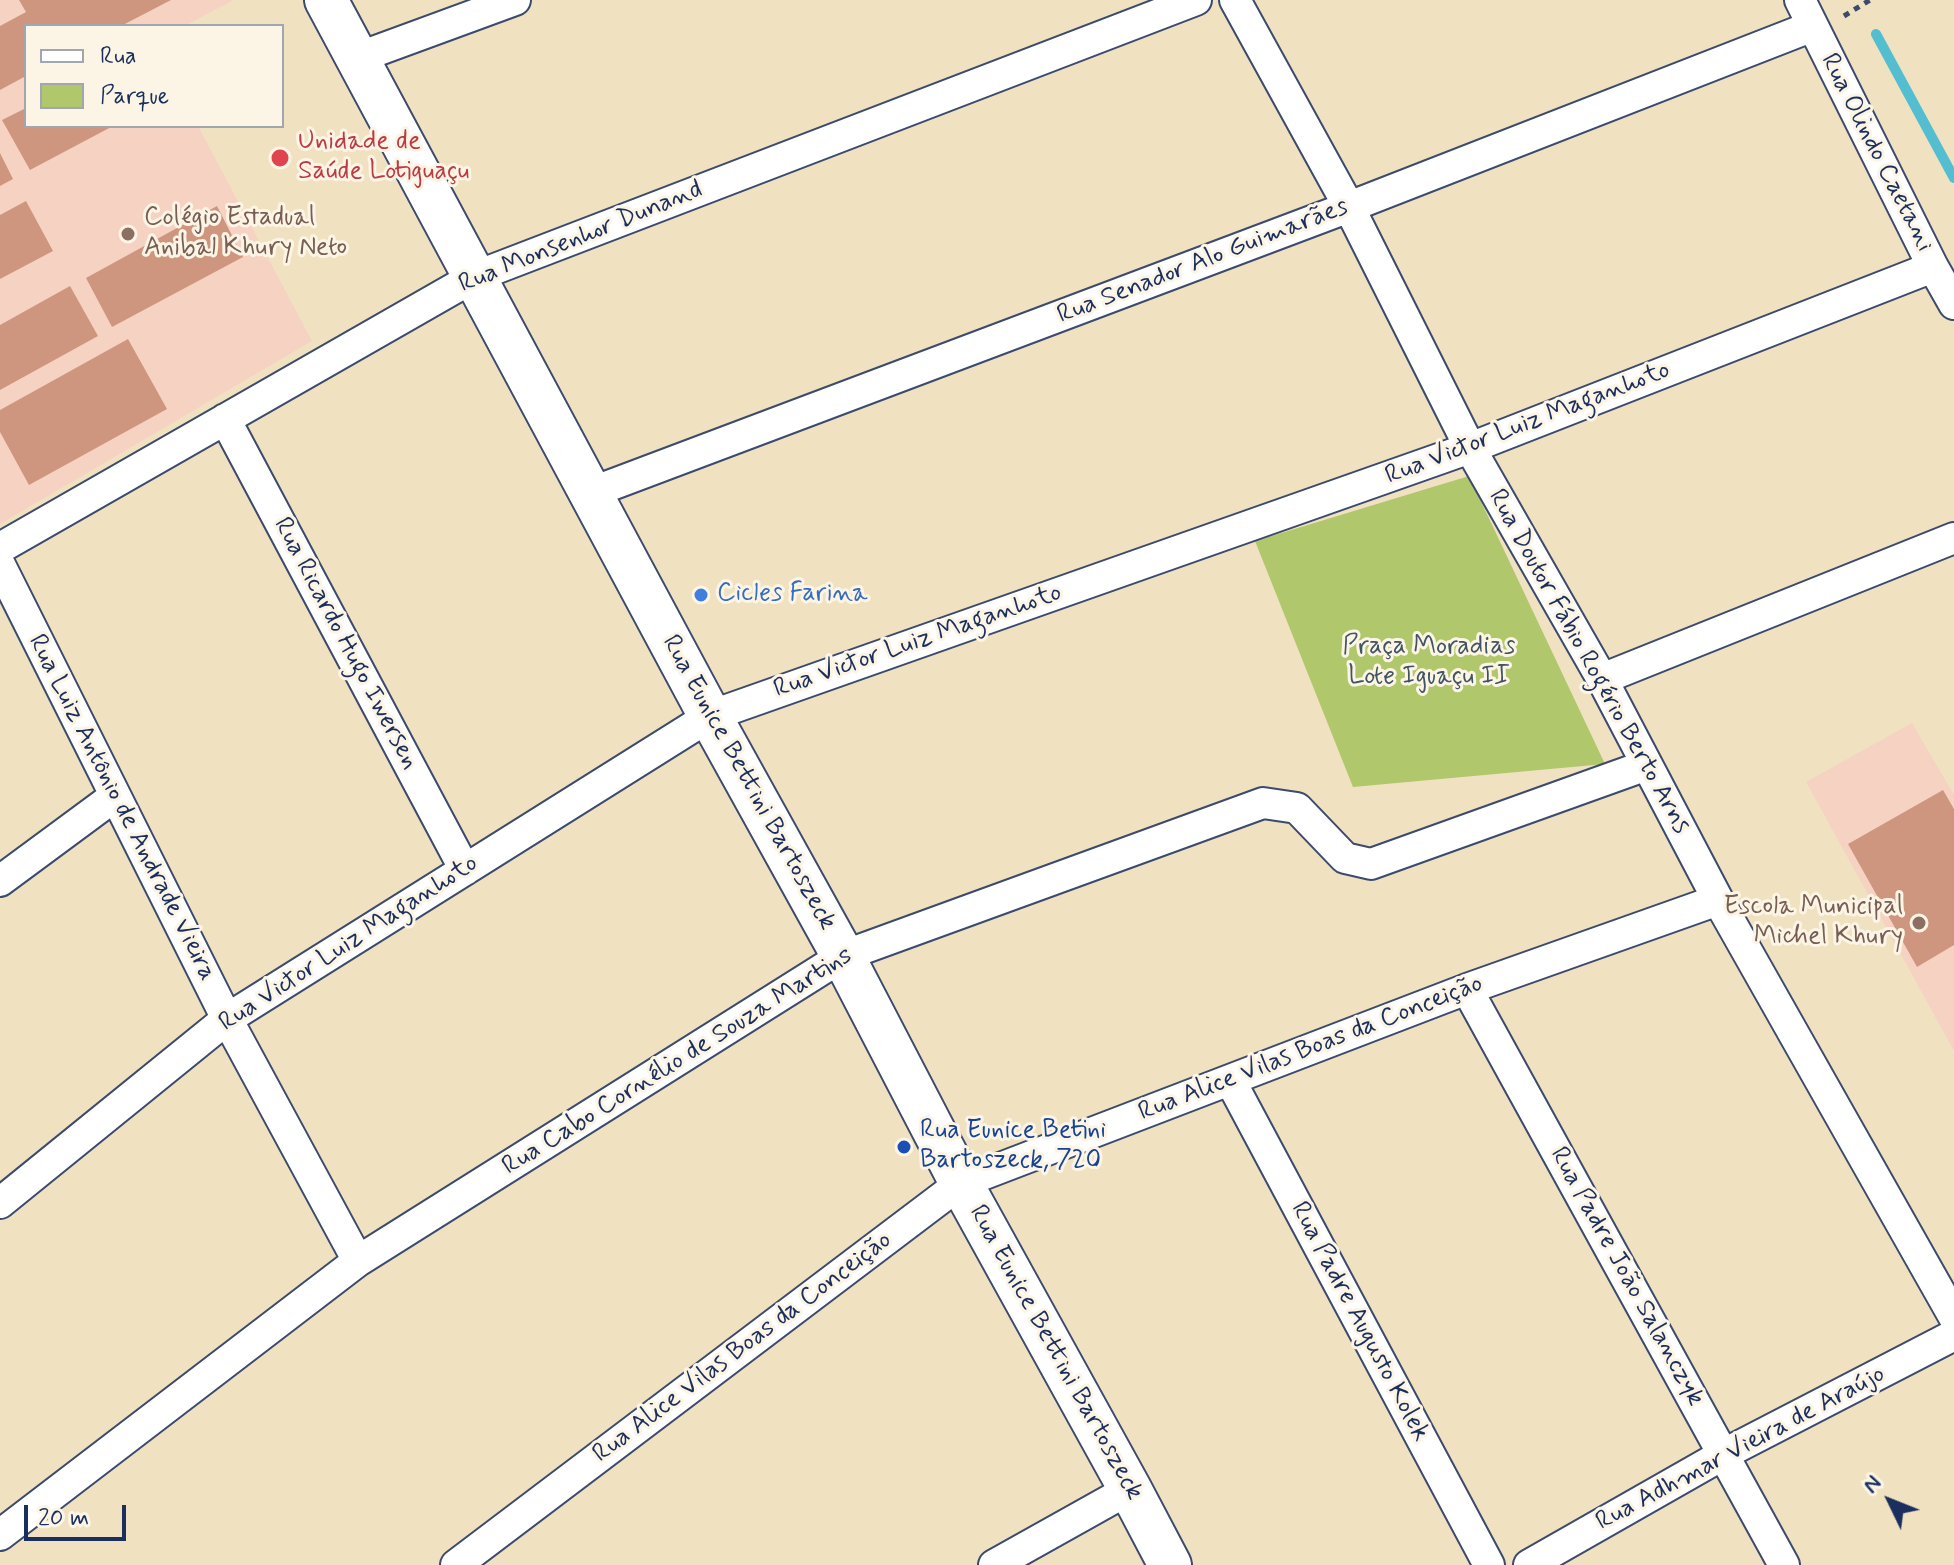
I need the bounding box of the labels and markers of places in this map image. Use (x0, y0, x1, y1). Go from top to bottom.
place label: Unidade de Saúde Lotiguaçu (298, 127, 469, 188)
marker: Unidade de Saúde Lotiguaçu (269, 147, 291, 169)
place label: Colégio Estadual Anibal Khury Neto (144, 203, 347, 264)
marker: Colégio Estadual Anibal Khury Neto (119, 225, 137, 243)
place label: Cicles Farina (717, 579, 868, 611)
marker: Cicles Farina (692, 586, 710, 604)
place label: Escola Municipal Michel Khury (1724, 892, 1903, 954)
marker: Escola Municipal Michel Khury (1910, 914, 1928, 932)
place label: Rua Eunice Betini Bartoszeck, 720 (920, 1116, 1106, 1178)
marker: Rua Eunice Betini Bartoszeck, 720 (895, 1138, 913, 1156)

